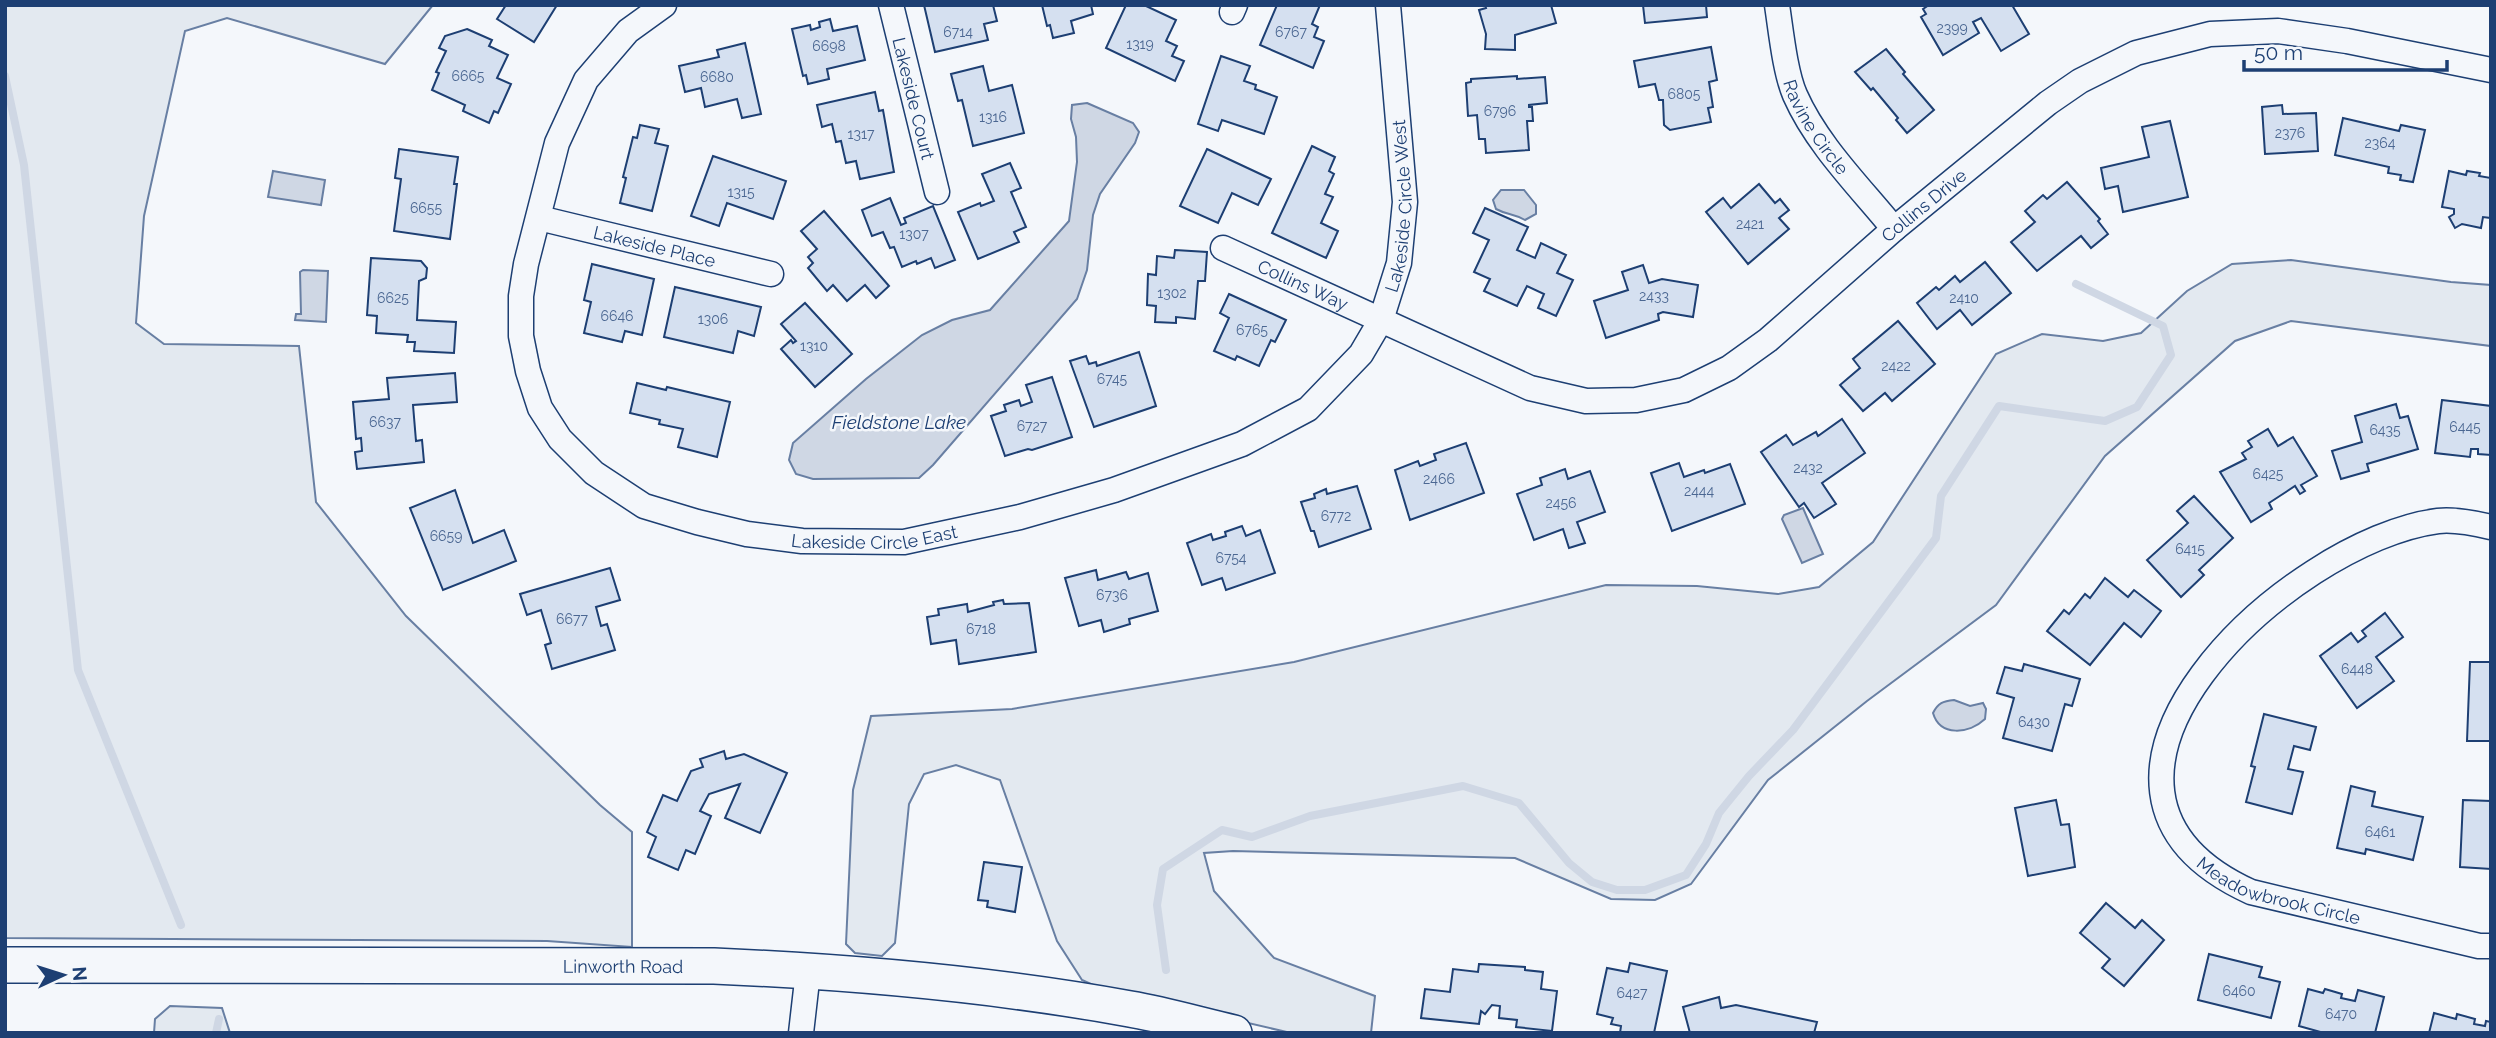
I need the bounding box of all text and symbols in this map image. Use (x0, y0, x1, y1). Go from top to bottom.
house number: 2399 (1936, 20, 1968, 36)
house number: 6714 (943, 24, 973, 40)
house number: 6767 (1275, 24, 1307, 40)
scale bar (2244, 28, 2447, 72)
street label: Lakeside Court (889, 35, 939, 161)
house number: 1319 (1126, 36, 1154, 52)
house number: 6698 (812, 38, 846, 54)
text: 50 m (2254, 40, 2303, 65)
house number: 6665 (452, 68, 485, 84)
house number: 6680 (700, 69, 734, 85)
street label: Ravine Circle (1780, 77, 1854, 179)
house number: 6805 (1668, 86, 1701, 102)
house number: 6796 (1484, 103, 1516, 119)
house number: 1316 (979, 109, 1007, 125)
street label: Lakeside Circle West (1380, 119, 1415, 295)
house number: 2376 (2275, 125, 2305, 141)
house number: 1317 (848, 126, 875, 142)
house number: 2364 (2365, 135, 2396, 151)
street label: Collins Drive (1877, 164, 1971, 246)
house number: 1315 (727, 184, 755, 200)
house number: 6655 (410, 200, 442, 216)
house number: 2421 (1736, 216, 1764, 232)
street label: Lakeside Place (591, 221, 718, 271)
house number: 1307 (899, 226, 929, 242)
street label: Collins Way (1254, 255, 1352, 314)
house number: 1302 (1157, 285, 1187, 301)
house number: 2433 (1639, 288, 1669, 304)
house number: 6625 (377, 290, 409, 306)
house number: 2410 (1949, 290, 1979, 306)
house number: 6646 (601, 308, 633, 324)
house number: 1306 (698, 311, 728, 327)
house number: 6765 (1236, 322, 1268, 338)
house number: 1310 (800, 338, 828, 354)
house number: 2422 (1881, 358, 1911, 374)
house number: 6745 (1097, 371, 1128, 387)
water label: Fieldstone Lake (832, 411, 966, 433)
house number: 6637 (369, 414, 401, 430)
house number: 6727 (1017, 418, 1048, 434)
house number: 6445 (2449, 419, 2481, 435)
house number: 6435 (2369, 422, 2401, 438)
house number: 2432 (1793, 460, 1823, 476)
house number: 6425 (2252, 466, 2284, 482)
house number: 2466 (1423, 471, 1455, 487)
house number: 2444 (1684, 483, 1714, 499)
house number: 2456 (1545, 495, 1577, 511)
house number: 6772 (1321, 508, 1351, 524)
street label: Lakeside Circle East (790, 520, 959, 553)
house number: 6659 (430, 528, 462, 544)
house number: 6415 (2175, 541, 2205, 557)
house number: 6754 (1216, 550, 1247, 566)
house number: 6736 (1096, 587, 1128, 603)
house number: 6677 (556, 611, 588, 627)
house number: 6718 (966, 621, 996, 637)
house number: 6448 (2341, 661, 2373, 677)
house number: 6430 (2018, 714, 2050, 730)
house number: 6461 (2365, 824, 2395, 840)
street label: Meadowbrook Circle (2193, 852, 2363, 928)
north arrow (28, 940, 98, 1010)
street label: Linworth Road (563, 955, 683, 976)
text: N (68, 966, 91, 982)
house number: 6460 (2222, 983, 2256, 999)
house number: 6427 (1617, 985, 1648, 1001)
house number: 6470 (2325, 1006, 2357, 1022)

